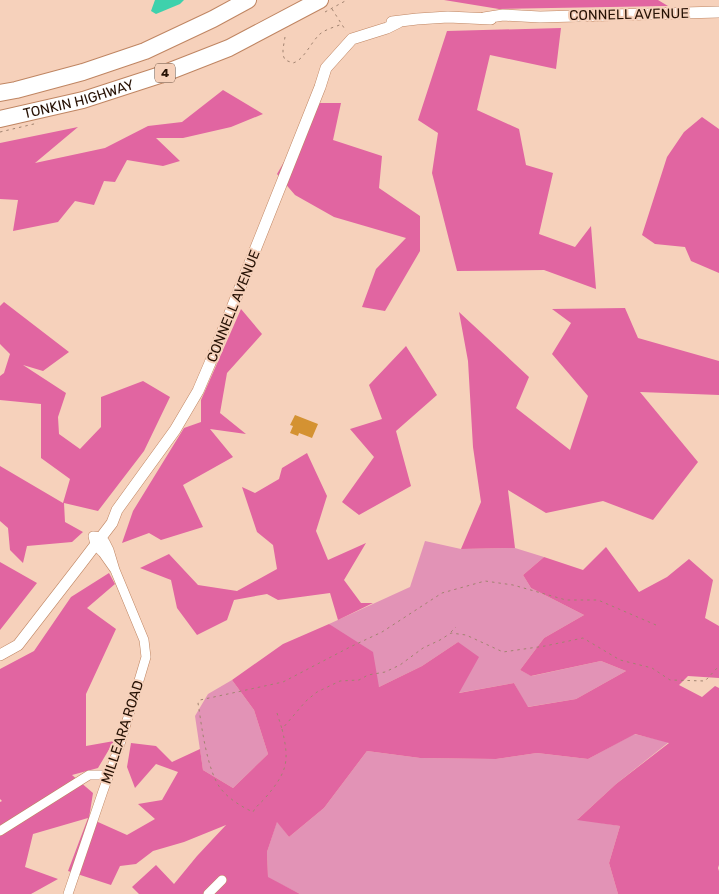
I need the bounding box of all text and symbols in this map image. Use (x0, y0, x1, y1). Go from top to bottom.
street label: CONNELL AVENUE (569, 5, 689, 24)
road number: 4 (155, 64, 175, 82)
street label: TONKIN HIGHWAY (22, 76, 136, 122)
street label: CONNELL AVENUE (203, 248, 264, 365)
street label: MILLEARA ROAD (98, 678, 147, 786)

